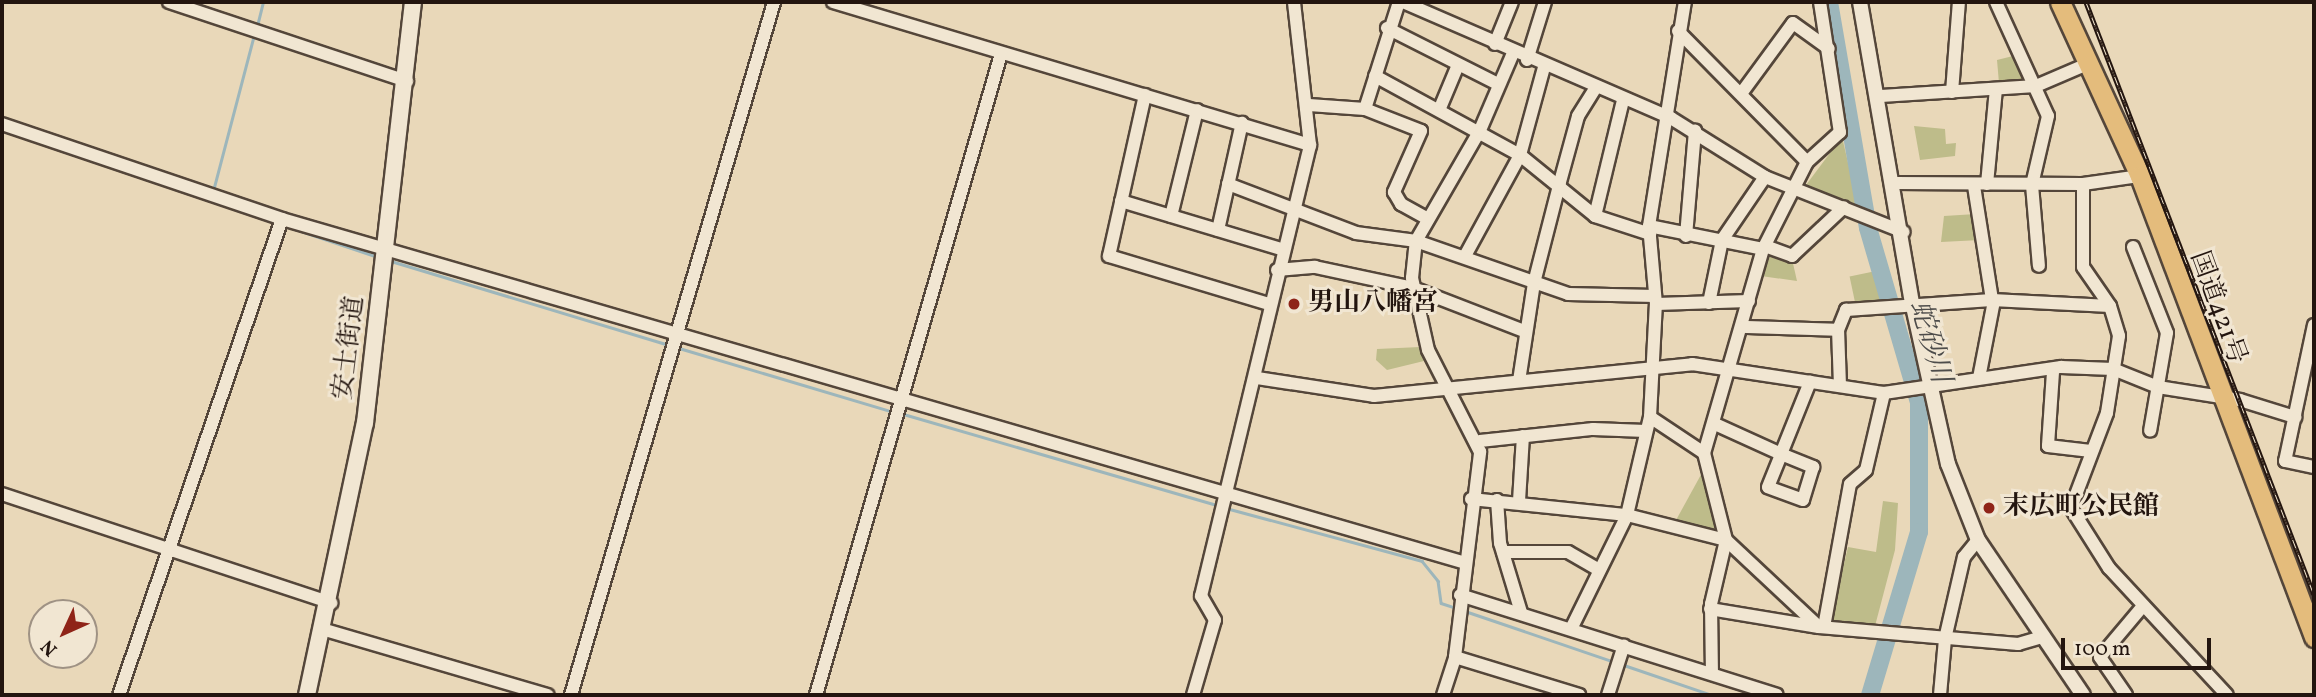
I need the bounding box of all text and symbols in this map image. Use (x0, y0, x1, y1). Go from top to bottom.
street label: 国道421号 (2182, 247, 2252, 369)
place label: 男山八幡宮 (1308, 288, 1438, 320)
street label: 安土街道 (328, 294, 372, 402)
marker: 男山八幡宮 (1286, 296, 1302, 312)
water label: 蛇砂川 (1901, 297, 1957, 387)
place label: 末広町公民館 (2003, 492, 2159, 524)
marker: 末広町公民館 (1981, 500, 1997, 516)
north arrow (28, 599, 98, 669)
scale bar (2064, 624, 2214, 668)
text: N (36, 633, 64, 662)
text: 100 m (2074, 635, 2131, 664)

